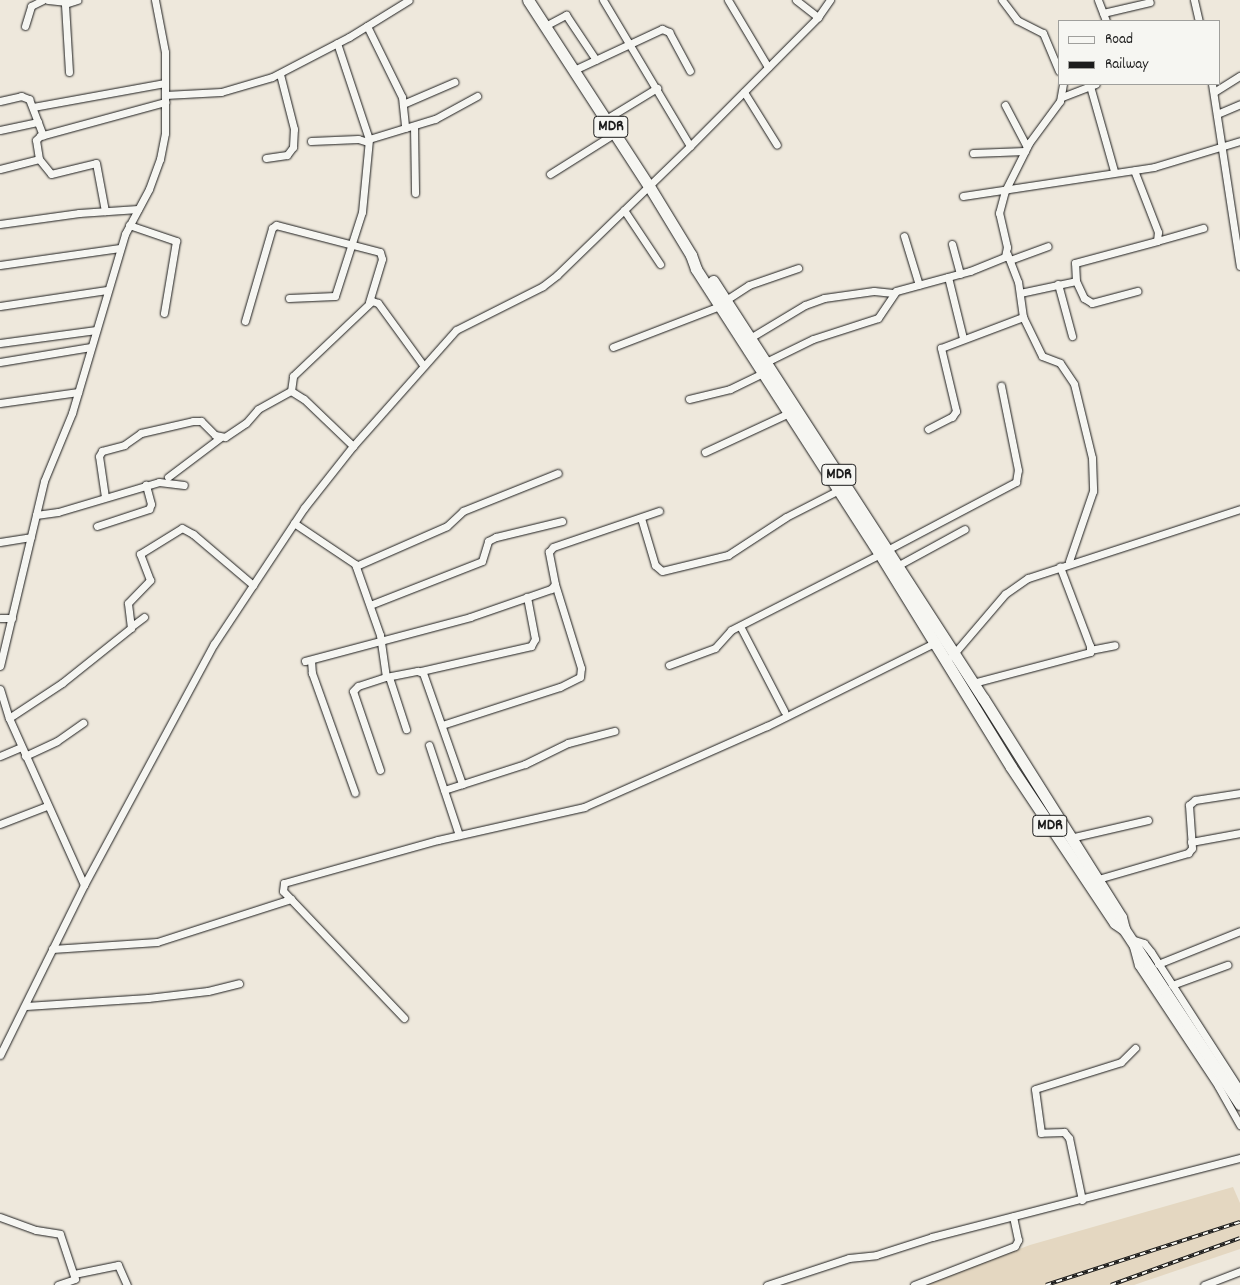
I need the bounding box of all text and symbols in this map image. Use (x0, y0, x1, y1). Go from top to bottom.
legend (1058, 20, 1220, 85)
text: Road (1105, 29, 1133, 51)
text: Railway (1105, 54, 1148, 76)
road number: MDR (592, 114, 630, 140)
road number: MDR (820, 462, 858, 488)
road number: MDR (1031, 812, 1069, 839)

